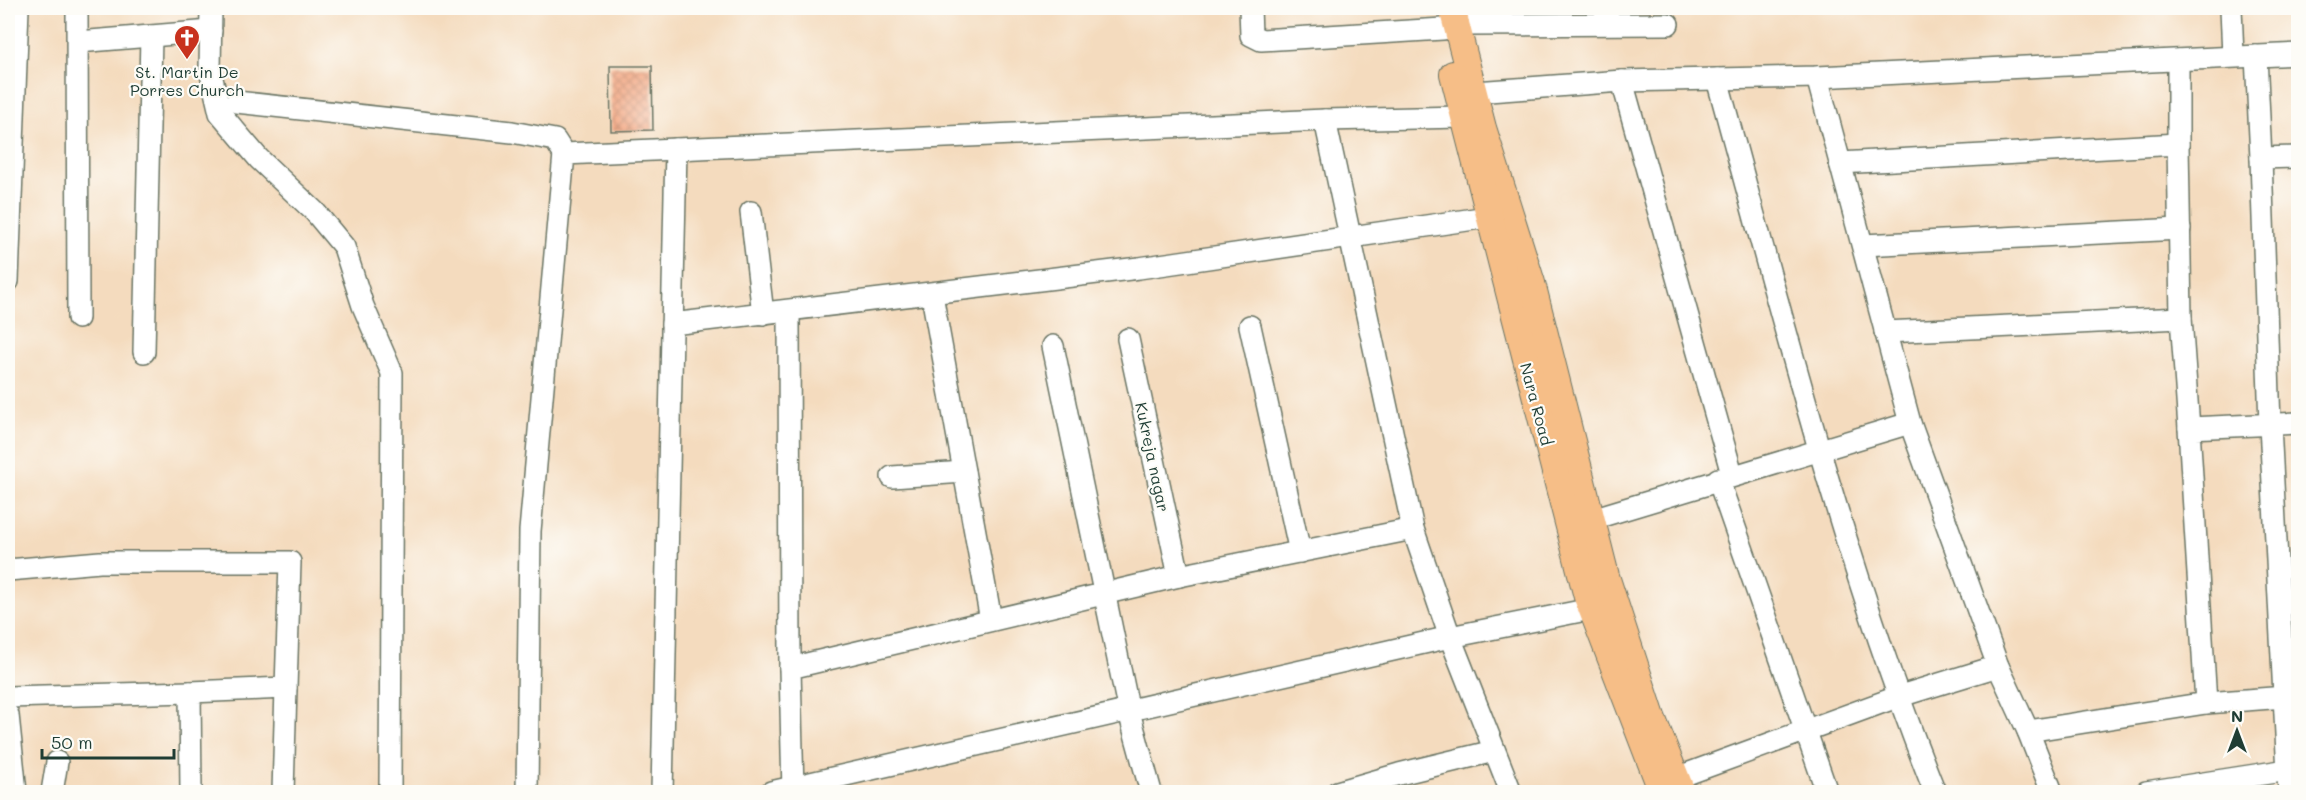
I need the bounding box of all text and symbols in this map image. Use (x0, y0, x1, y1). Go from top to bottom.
church icon: St. Martin De Porres Church (172, 23, 202, 61)
place label: St. Martin De Porres Church (130, 61, 244, 100)
street label: Nara Road (1516, 360, 1558, 448)
street label: Kukreja nagar (1131, 400, 1175, 514)
north arrow (2207, 701, 2267, 761)
text: N (2231, 705, 2243, 726)
scale bar (42, 722, 174, 760)
text: 50 m (51, 730, 93, 754)

